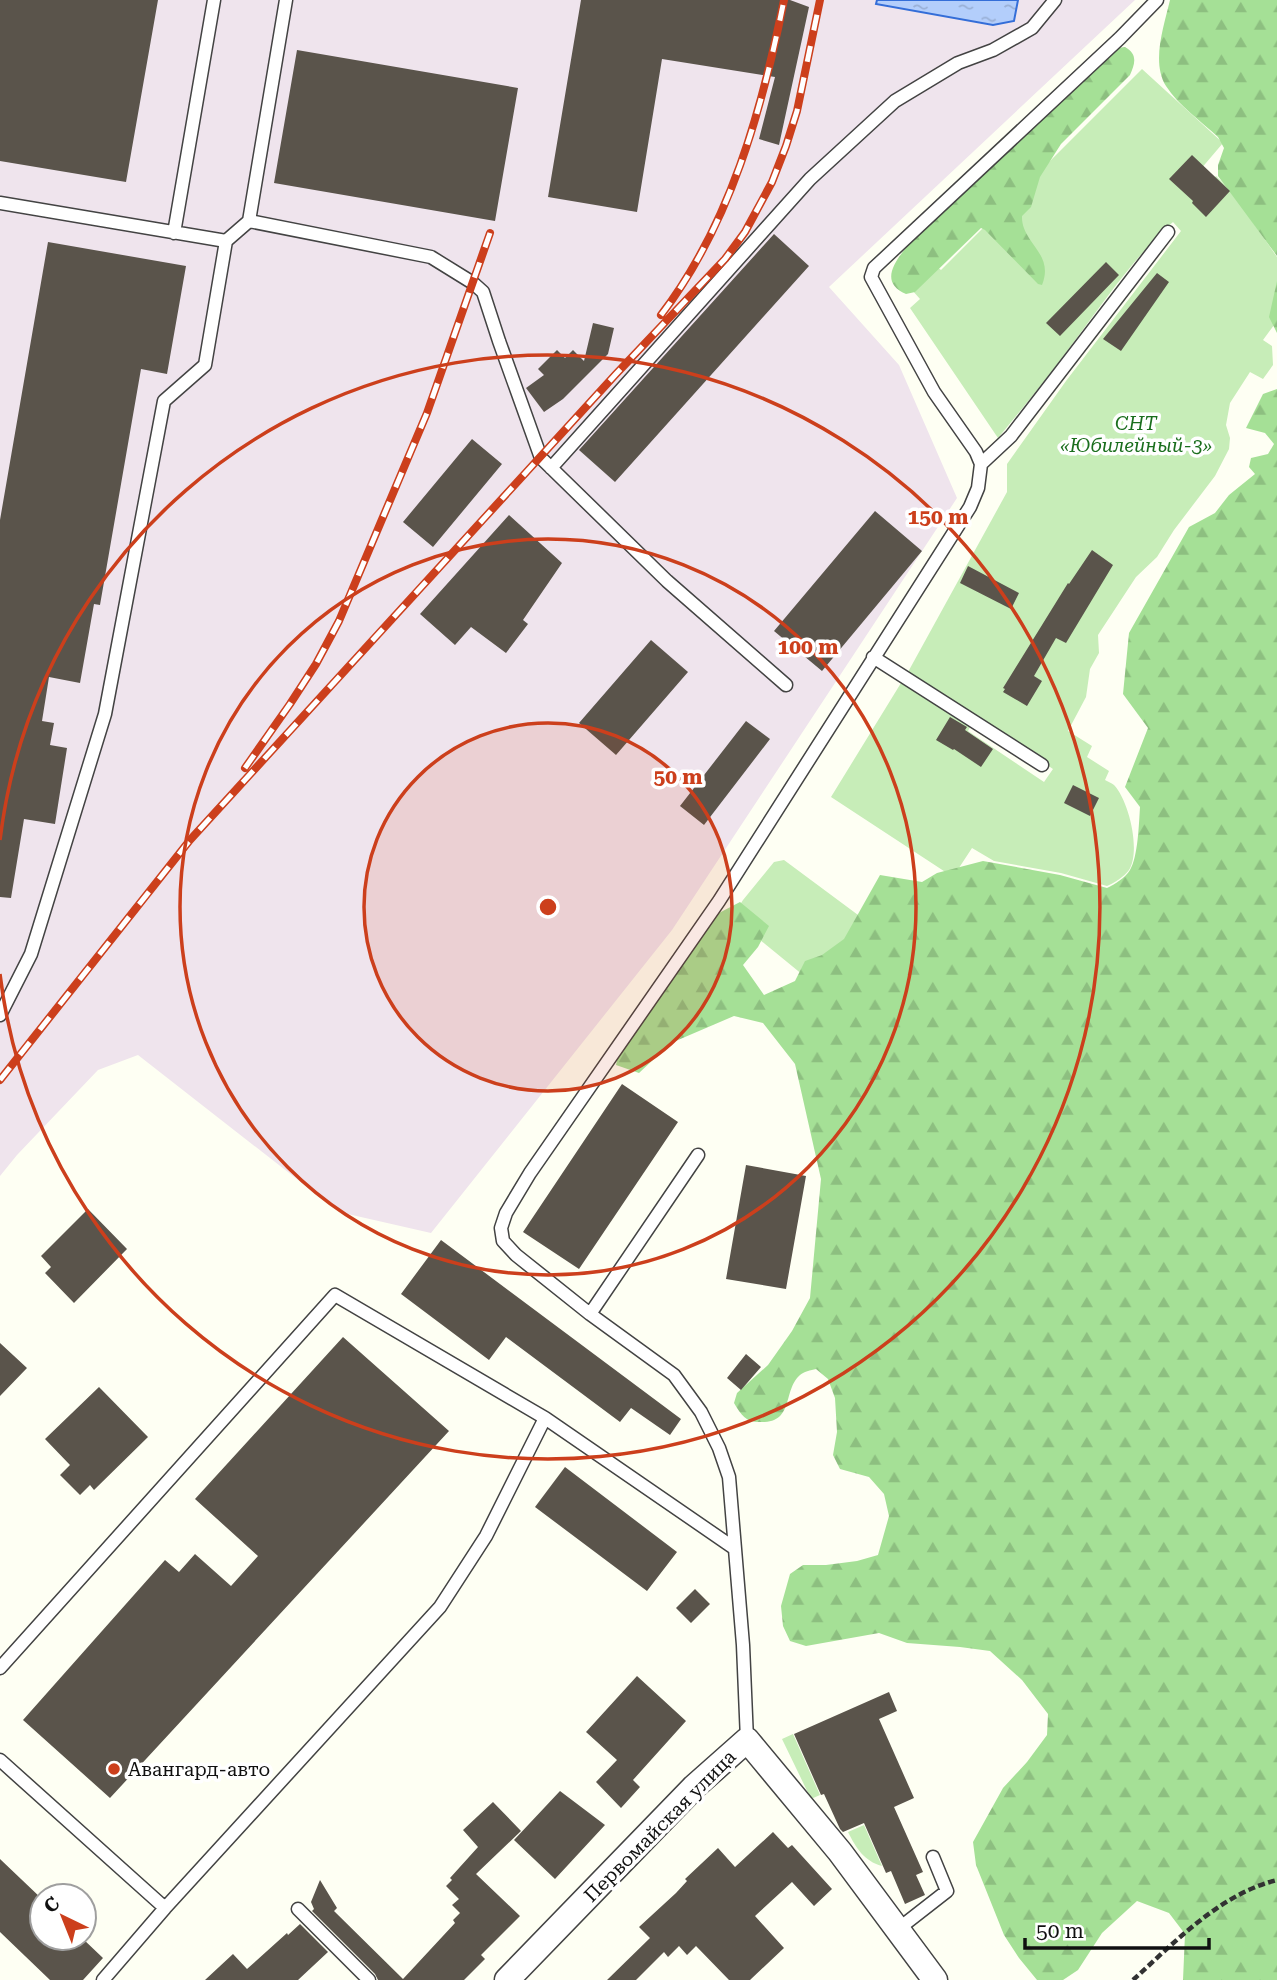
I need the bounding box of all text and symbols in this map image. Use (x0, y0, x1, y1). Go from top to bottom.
park label: СНТ «Юбилейный-3» (1060, 412, 1212, 457)
text: 150 m (908, 505, 968, 529)
text: 100 m (778, 635, 838, 659)
text: 50 m (653, 765, 703, 789)
centre of rings (536, 895, 560, 919)
street label: Первомайская улица (579, 1745, 741, 1907)
place label: Авангард-авто (128, 1758, 270, 1781)
marker: Авангард-авто (106, 1761, 122, 1777)
north arrow (28, 1882, 98, 1952)
text: С (39, 1892, 64, 1918)
scale bar (1025, 1906, 1209, 1950)
text: 50 m (1036, 1919, 1084, 1943)

